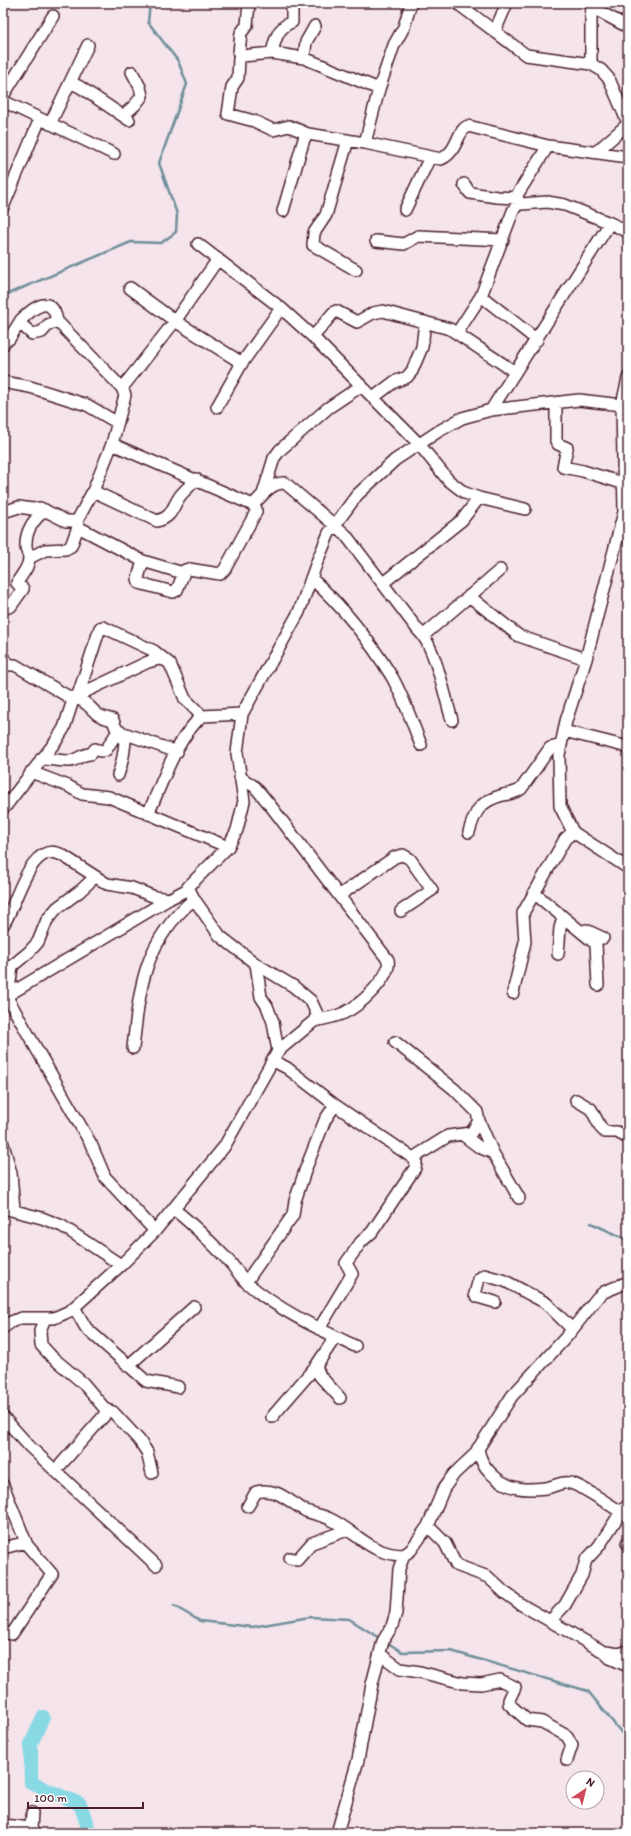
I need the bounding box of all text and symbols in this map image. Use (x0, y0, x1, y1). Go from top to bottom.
north arrow (565, 1770, 605, 1810)
text: N (584, 1775, 597, 1790)
scale bar (28, 1784, 143, 1810)
text: 100 m (34, 1791, 67, 1805)

